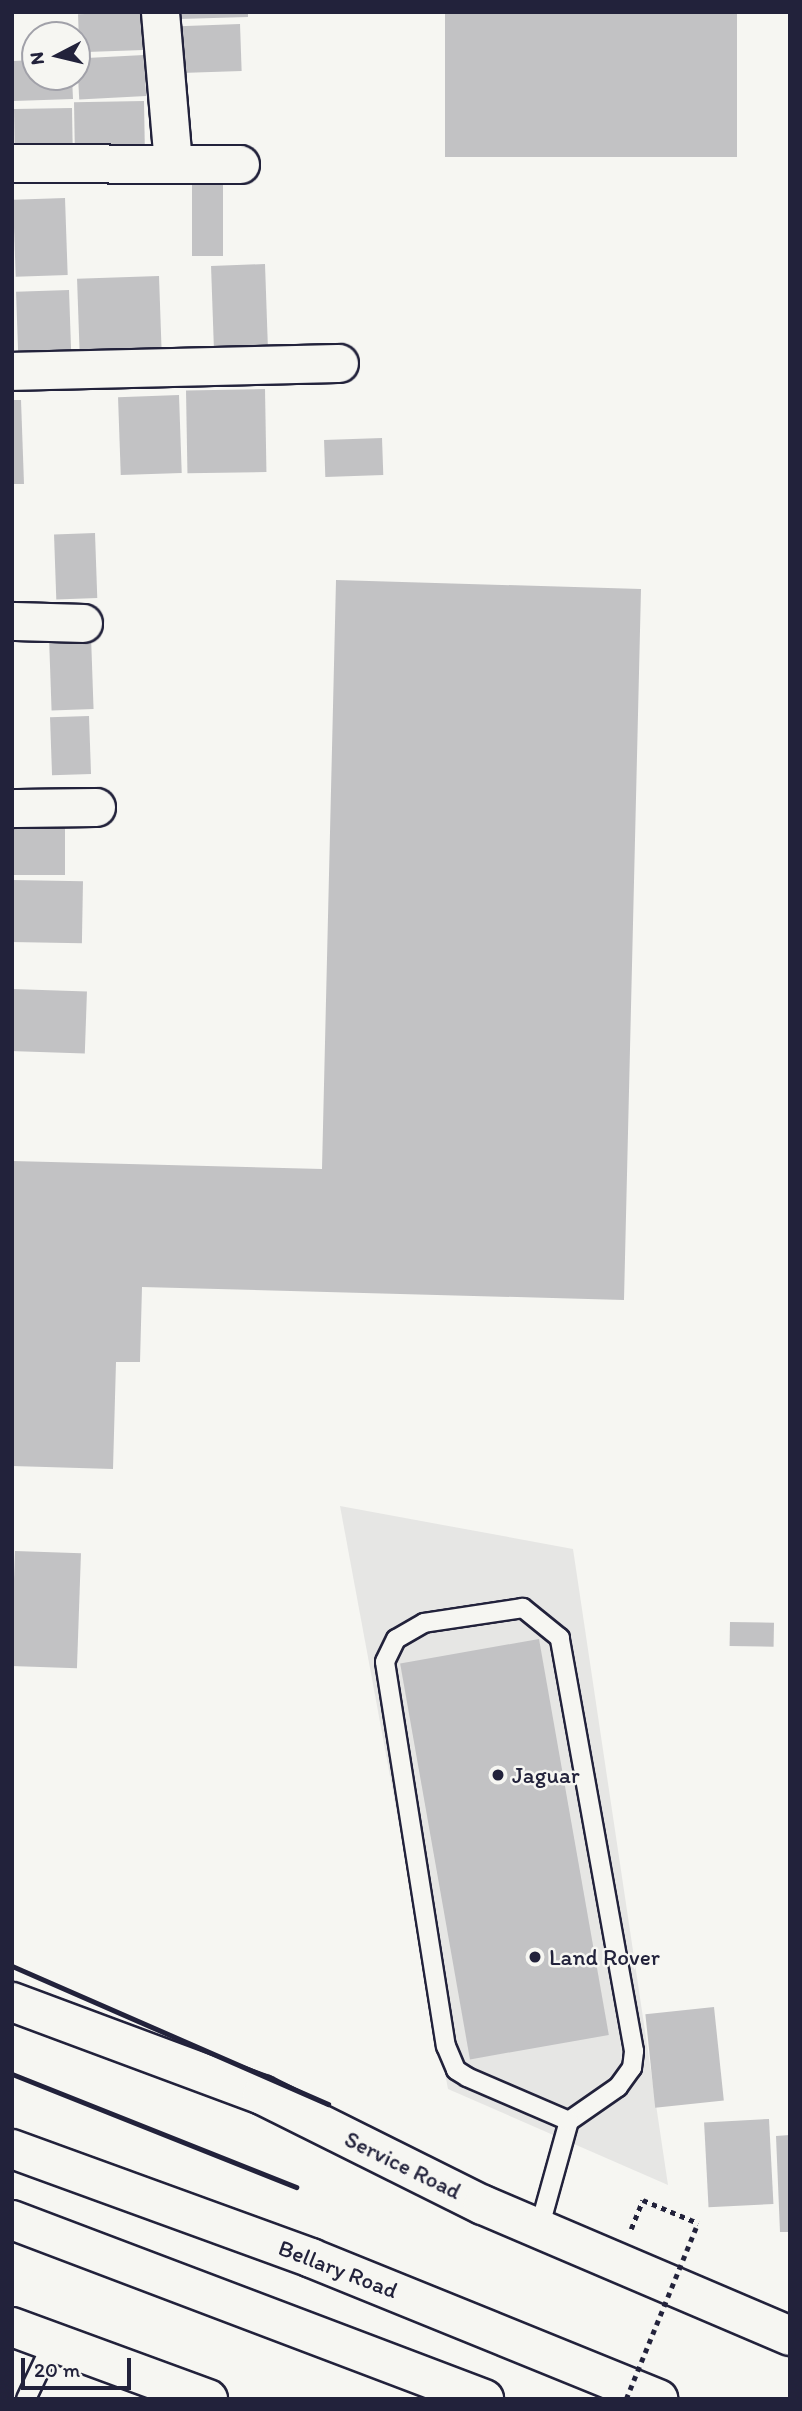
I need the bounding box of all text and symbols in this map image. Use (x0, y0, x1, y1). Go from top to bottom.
north arrow (21, 21, 91, 91)
text: N (24, 51, 49, 66)
place label: Jaguar (512, 1761, 580, 1789)
marker: Jaguar (490, 1767, 506, 1783)
place label: Land Rover (549, 1943, 659, 1971)
marker: Land Rover (527, 1949, 543, 1965)
street label: Service Road (340, 2125, 466, 2205)
street label: Bellary Road (275, 2234, 401, 2304)
scale bar (24, 2344, 135, 2388)
text: 20 m (34, 2357, 80, 2382)

